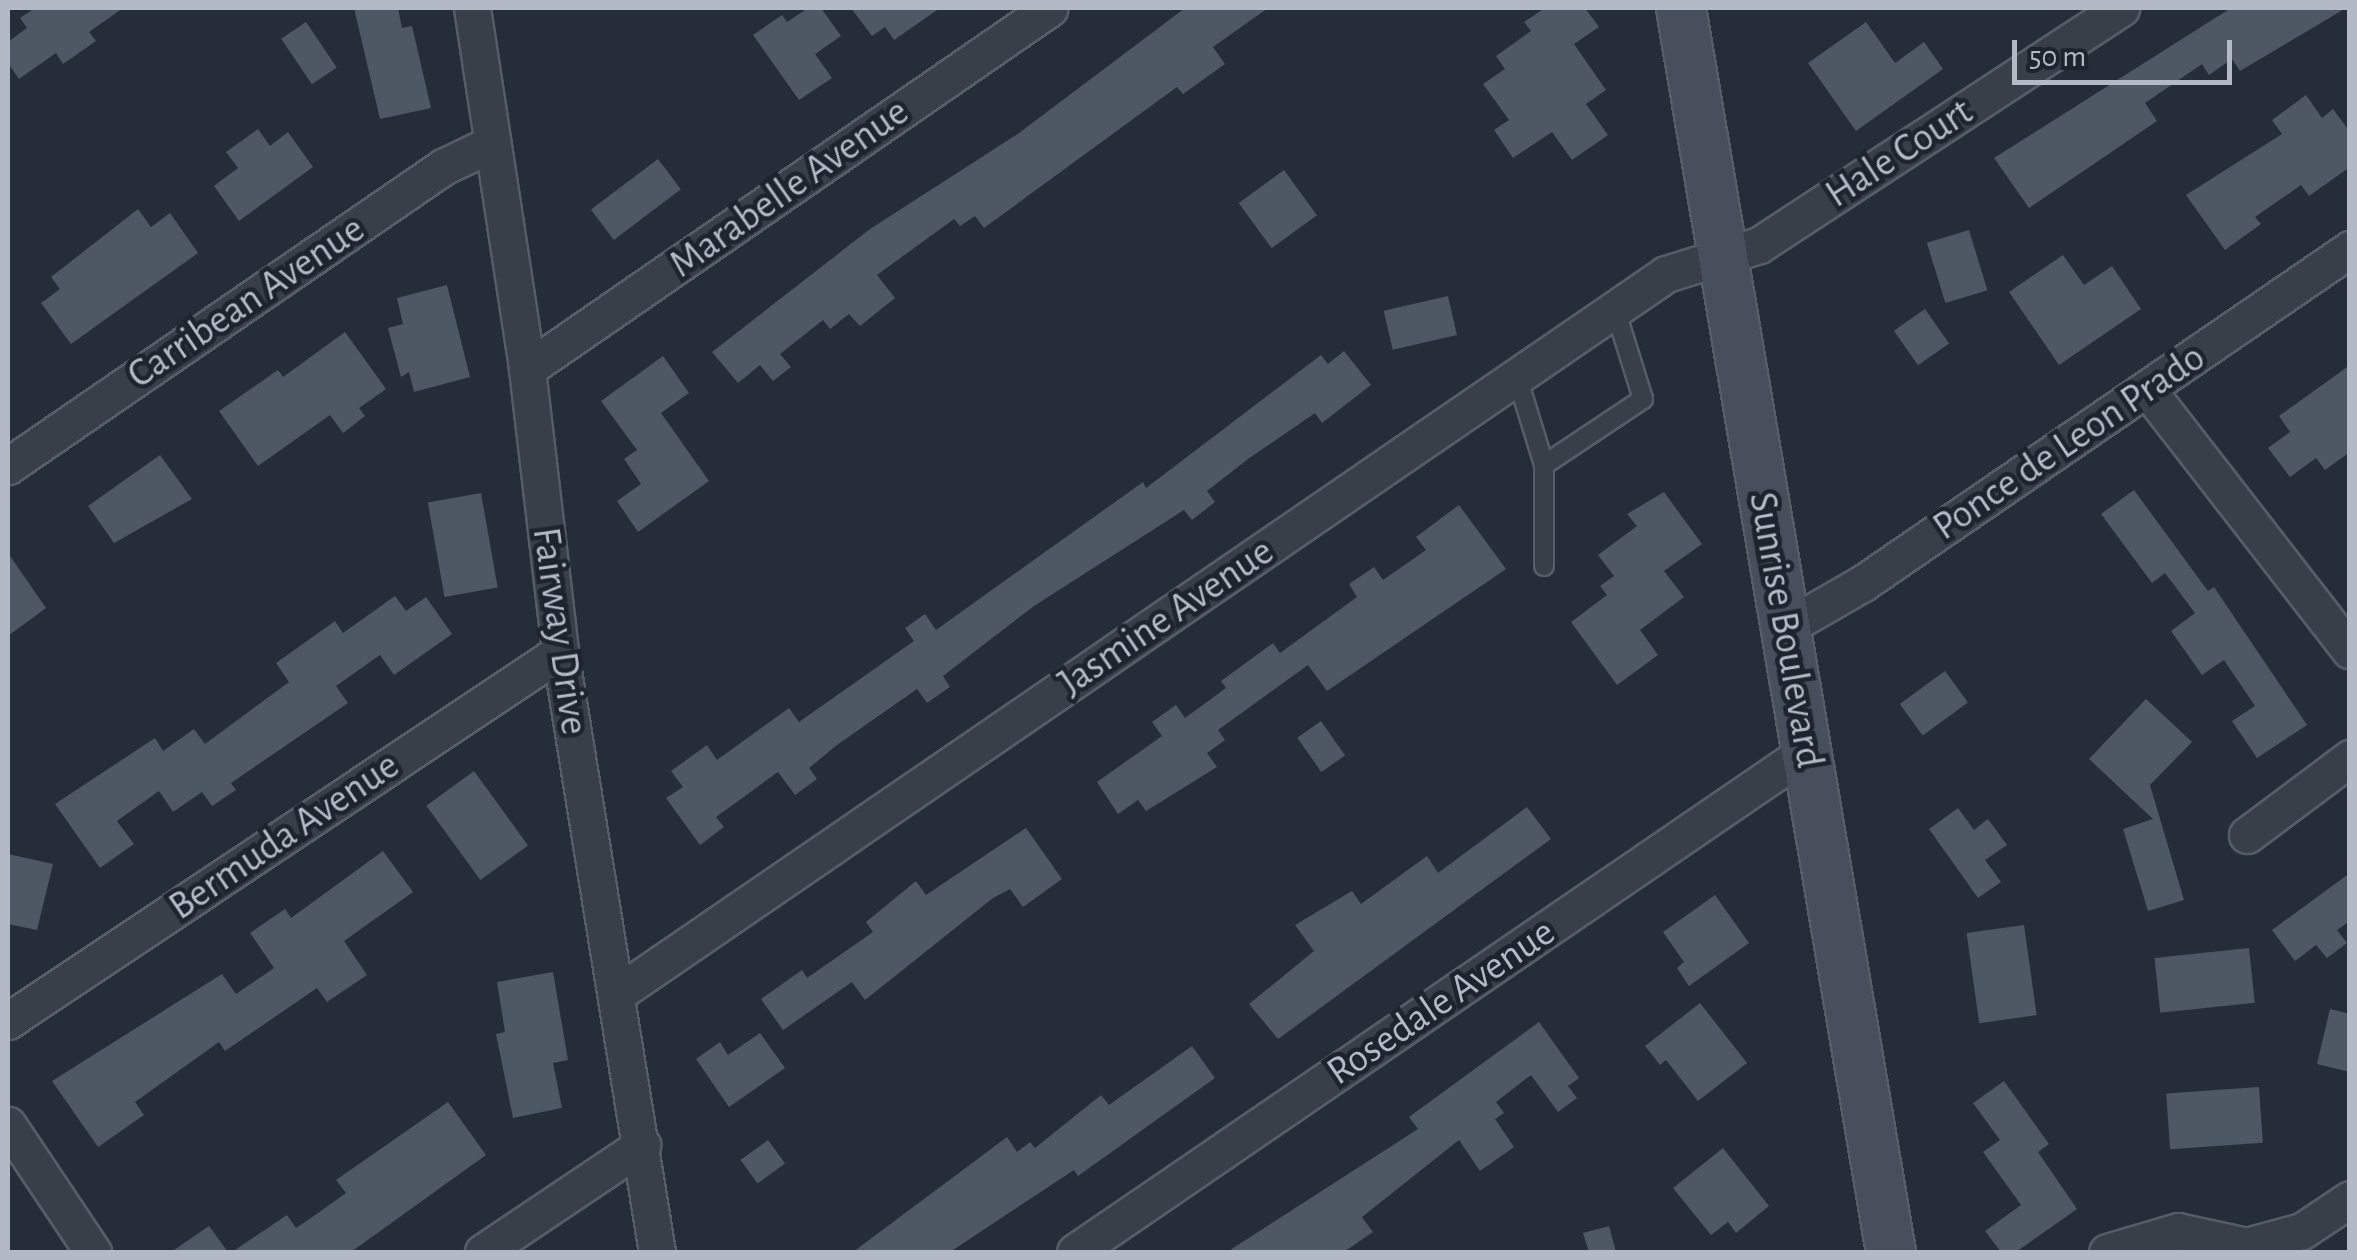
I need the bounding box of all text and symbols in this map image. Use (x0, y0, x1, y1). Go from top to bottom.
scale bar (2017, 20, 2237, 82)
text: 50 m (2029, 42, 2086, 72)
street label: Marabelle Avenue (660, 88, 918, 288)
street label: Hale Court (1817, 88, 1981, 218)
street label: Carribean Avenue (118, 205, 374, 399)
street label: Ponce de Leon Prado (1924, 333, 2214, 551)
street label: Sunrise Boulevard (1738, 488, 1834, 772)
street label: Fairway Drive (522, 524, 598, 738)
street label: Jasmine Avenue (1049, 528, 1283, 706)
street label: Bermuda Avenue (160, 741, 408, 931)
street label: Rosedale Avenue (1318, 908, 1564, 1096)

